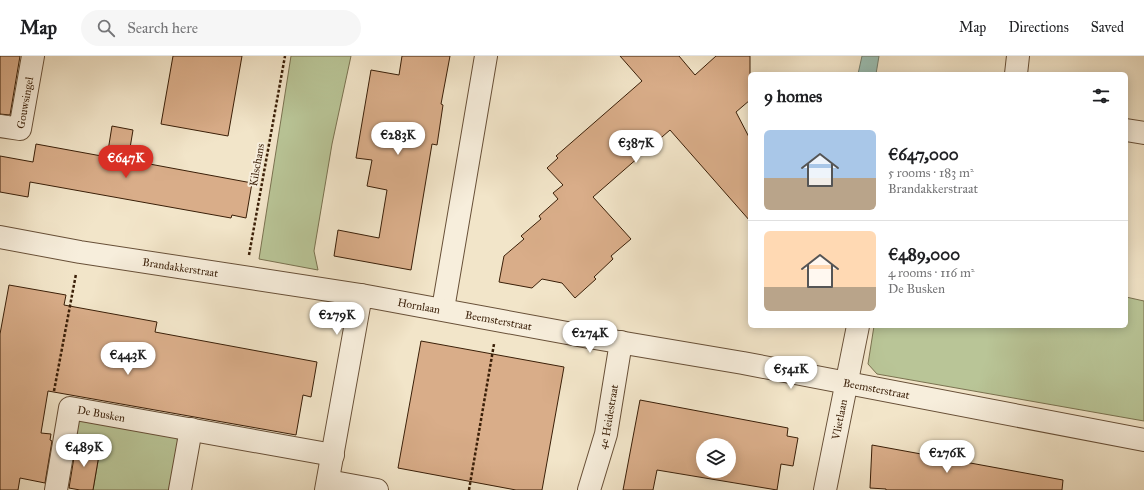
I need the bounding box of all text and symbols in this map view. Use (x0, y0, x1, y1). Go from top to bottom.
search box (81, 10, 361, 46)
text: Map (20, 16, 57, 39)
icon: search (95, 17, 117, 39)
text: Search here (127, 19, 198, 37)
text: Map (959, 19, 986, 36)
text: Directions (1008, 19, 1069, 36)
text: Saved (1091, 19, 1124, 36)
street label: Gouwsingel (14, 76, 36, 130)
icon: filters (1090, 85, 1112, 107)
text: 9 homes (764, 86, 822, 107)
pin: €283K (370, 122, 426, 156)
text: €283K (380, 127, 416, 143)
pin: €387K (608, 130, 664, 164)
text: €387K (618, 135, 654, 151)
street label: Kilschans (247, 143, 267, 187)
text: €647,000 (888, 144, 959, 165)
pin: €647K (98, 145, 154, 179)
icon: home (796, 146, 844, 194)
text: €647K (107, 150, 145, 166)
text: 5 rooms · 183 m² (888, 165, 974, 181)
text: Brandakkerstraat (888, 181, 978, 197)
text: €489,000 (888, 244, 960, 265)
icon: home (796, 247, 844, 295)
street label: Brandakkerstraat (142, 255, 219, 280)
text: 4 rooms · 116 m² (888, 265, 975, 281)
text: De Busken (888, 281, 945, 297)
street label: Hornlaan (396, 295, 441, 316)
pin: €279K (309, 302, 365, 336)
text: €279K (318, 307, 356, 323)
street label: Beemsterstraat (464, 308, 533, 333)
pin: €274K (562, 320, 618, 354)
text: €274K (571, 325, 609, 341)
pin: €443K (100, 342, 156, 376)
text: €443K (110, 347, 146, 363)
pin: €541K (763, 356, 819, 390)
text: €541K (773, 361, 809, 377)
street label: Beemsterstraat (842, 376, 911, 401)
street label: 4e Heidestraat (595, 383, 621, 450)
street label: Vlietlaan (829, 398, 850, 442)
street label: De Busken (76, 403, 126, 424)
pin: €489K (56, 434, 112, 468)
map controls (696, 438, 736, 478)
button: layers (696, 438, 736, 478)
text: €489K (65, 439, 103, 455)
pin: €276K (919, 440, 975, 474)
text: €276K (929, 445, 965, 461)

